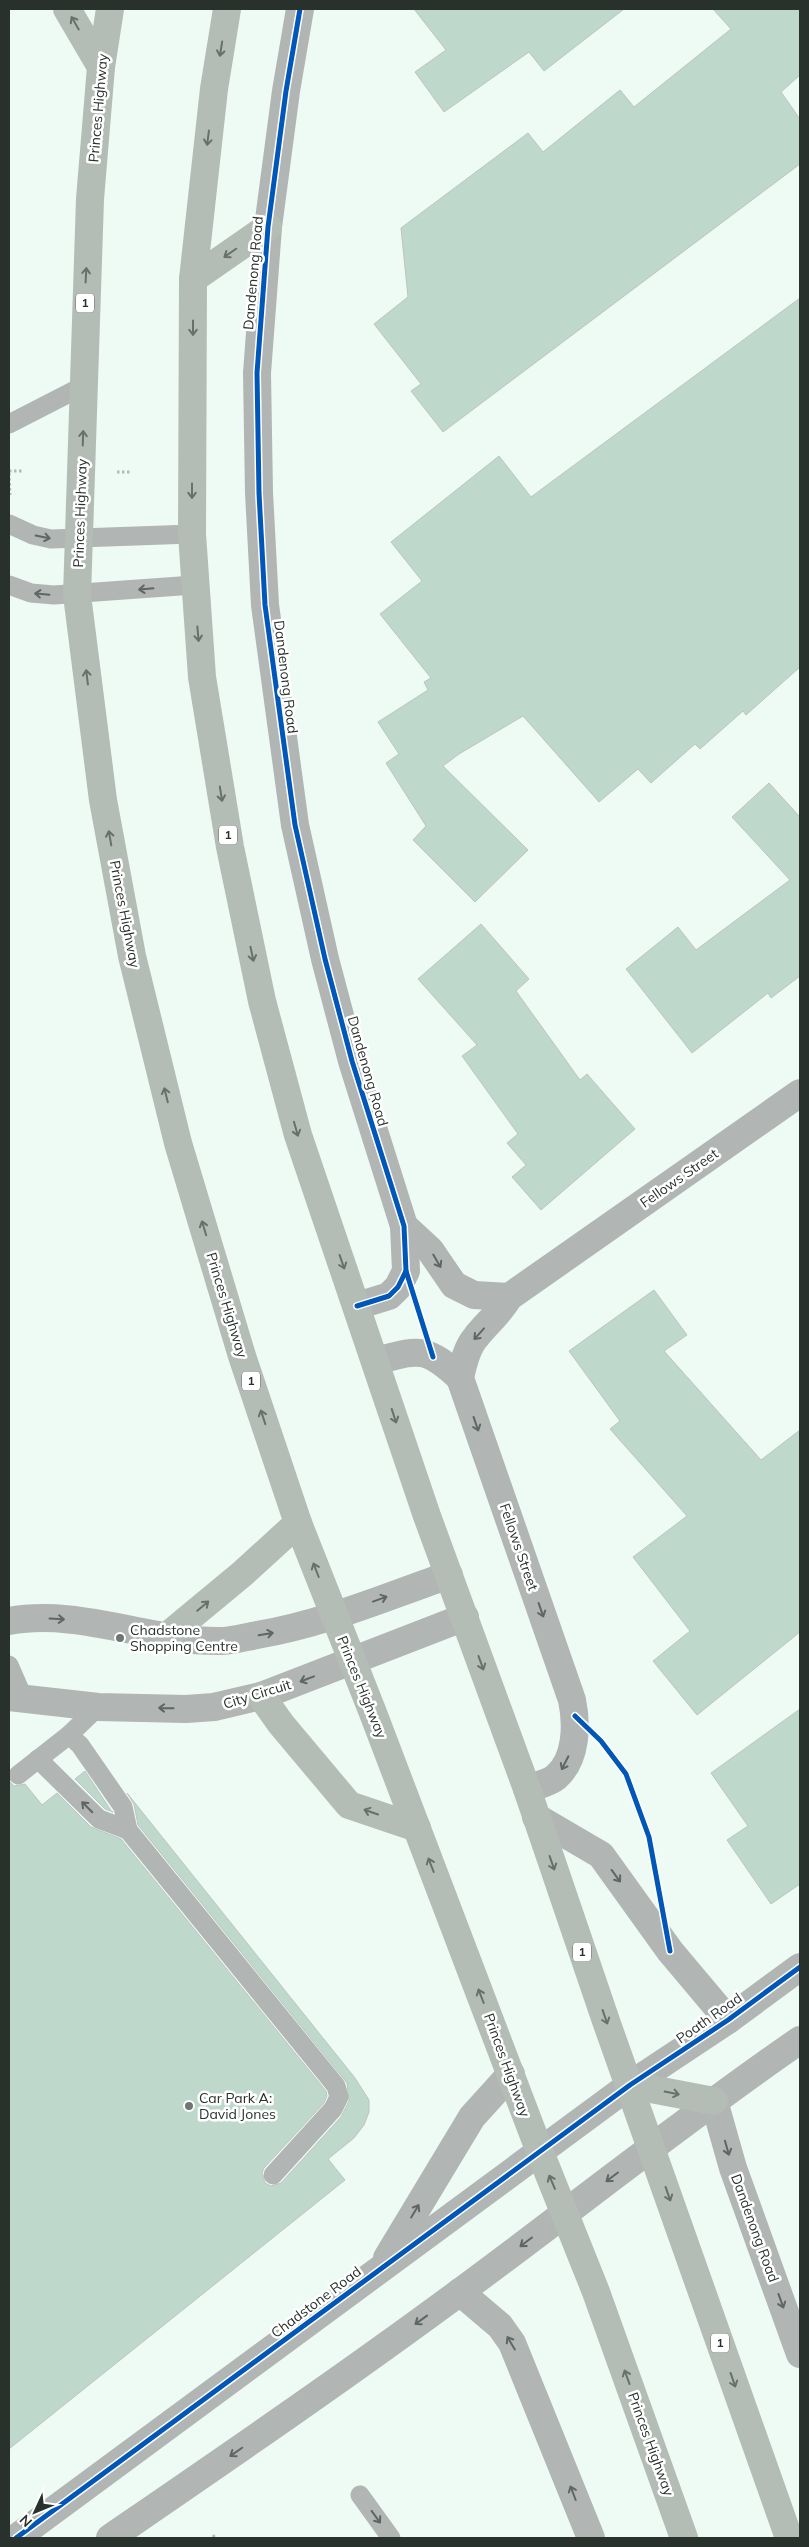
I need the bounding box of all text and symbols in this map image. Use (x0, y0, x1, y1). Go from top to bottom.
one-way arrow (69, 16, 79, 31)
one-way arrow (215, 41, 225, 57)
street label: Princes Highway (84, 52, 112, 163)
one-way arrow (203, 129, 213, 145)
street label: Dandenong Road (239, 215, 267, 331)
one-way arrow (224, 248, 238, 258)
one-way arrow (82, 267, 91, 283)
road number: 1 (76, 294, 94, 312)
one-way arrow (188, 320, 198, 336)
one-way arrow (78, 430, 87, 446)
street label: Princes Highway (69, 458, 91, 568)
one-way arrow (187, 482, 197, 498)
one-way arrow (35, 533, 51, 543)
one-way arrow (138, 584, 154, 594)
one-way arrow (35, 589, 51, 599)
street label: Dandenong Road (270, 619, 302, 735)
one-way arrow (194, 625, 203, 641)
one-way arrow (82, 669, 92, 685)
one-way arrow (217, 786, 227, 802)
road number: 1 (219, 826, 237, 844)
one-way arrow (105, 830, 114, 846)
street label: Princes Highway (106, 859, 144, 970)
one-way arrow (248, 945, 257, 961)
street label: Dandenong Road (344, 1014, 392, 1128)
one-way arrow (161, 1088, 171, 1104)
one-way arrow (292, 1120, 302, 1136)
street label: Fellows Street (637, 1144, 722, 1212)
one-way arrow (198, 1221, 208, 1237)
street label: Princes Highway (202, 1250, 252, 1360)
one-way arrow (338, 1253, 347, 1269)
one-way arrow (432, 1253, 442, 1268)
one-way arrow (473, 1328, 485, 1341)
road number: 1 (242, 1372, 260, 1390)
one-way arrow (389, 1407, 399, 1423)
one-way arrow (257, 1409, 267, 1425)
one-way arrow (472, 1415, 481, 1431)
street label: Fellows Street (496, 1501, 542, 1593)
one-way arrow (311, 1563, 320, 1579)
one-way arrow (371, 1594, 387, 1603)
one-way arrow (196, 1600, 209, 1611)
one-way arrow (537, 1602, 546, 1617)
one-way arrow (49, 1615, 65, 1624)
place label: Chadstone Shopping Centre (130, 1621, 238, 1655)
one-way arrow (258, 1628, 274, 1638)
marker: Chadstone Shopping Centre (114, 1632, 126, 1644)
street label: Princes Highway (333, 1633, 391, 1741)
one-way arrow (477, 1654, 486, 1670)
street label: City Circuit (221, 1675, 293, 1713)
one-way arrow (300, 1675, 315, 1684)
one-way arrow (158, 1703, 174, 1713)
one-way arrow (560, 1755, 570, 1770)
one-way arrow (81, 1801, 93, 1813)
one-way arrow (364, 1807, 379, 1816)
one-way arrow (547, 1855, 557, 1871)
one-way arrow (426, 1858, 435, 1873)
one-way arrow (611, 1869, 621, 1883)
road number: 1 (573, 1942, 591, 1961)
one-way arrow (476, 1989, 485, 2004)
street label: Poath Road (673, 1989, 745, 2047)
one-way arrow (600, 2009, 610, 2025)
street label: Princes Highway (480, 2011, 534, 2120)
place label: Car Park A: David Jones (199, 2089, 276, 2123)
one-way arrow (664, 2089, 680, 2098)
marker: Car Park A: David Jones (183, 2100, 195, 2112)
one-way arrow (723, 2139, 733, 2155)
one-way arrow (606, 2171, 619, 2182)
street label: Dandenong Road (727, 2171, 783, 2285)
one-way arrow (547, 2175, 556, 2190)
one-way arrow (664, 2185, 673, 2201)
one-way arrow (410, 2204, 420, 2218)
one-way arrow (519, 2237, 533, 2247)
street label: Chadstone Road (267, 2262, 365, 2342)
one-way arrow (777, 2293, 786, 2308)
one-way arrow (414, 2315, 428, 2325)
road number: 1 (711, 2334, 729, 2352)
one-way arrow (506, 2336, 516, 2350)
one-way arrow (622, 2370, 631, 2385)
one-way arrow (729, 2372, 738, 2387)
street label: Princes Highway (624, 2390, 678, 2499)
one-way arrow (229, 2447, 243, 2457)
one-way arrow (568, 2486, 577, 2501)
north arrow (10, 2487, 60, 2537)
one-way arrow (371, 2510, 381, 2524)
text: N (16, 2511, 36, 2531)

